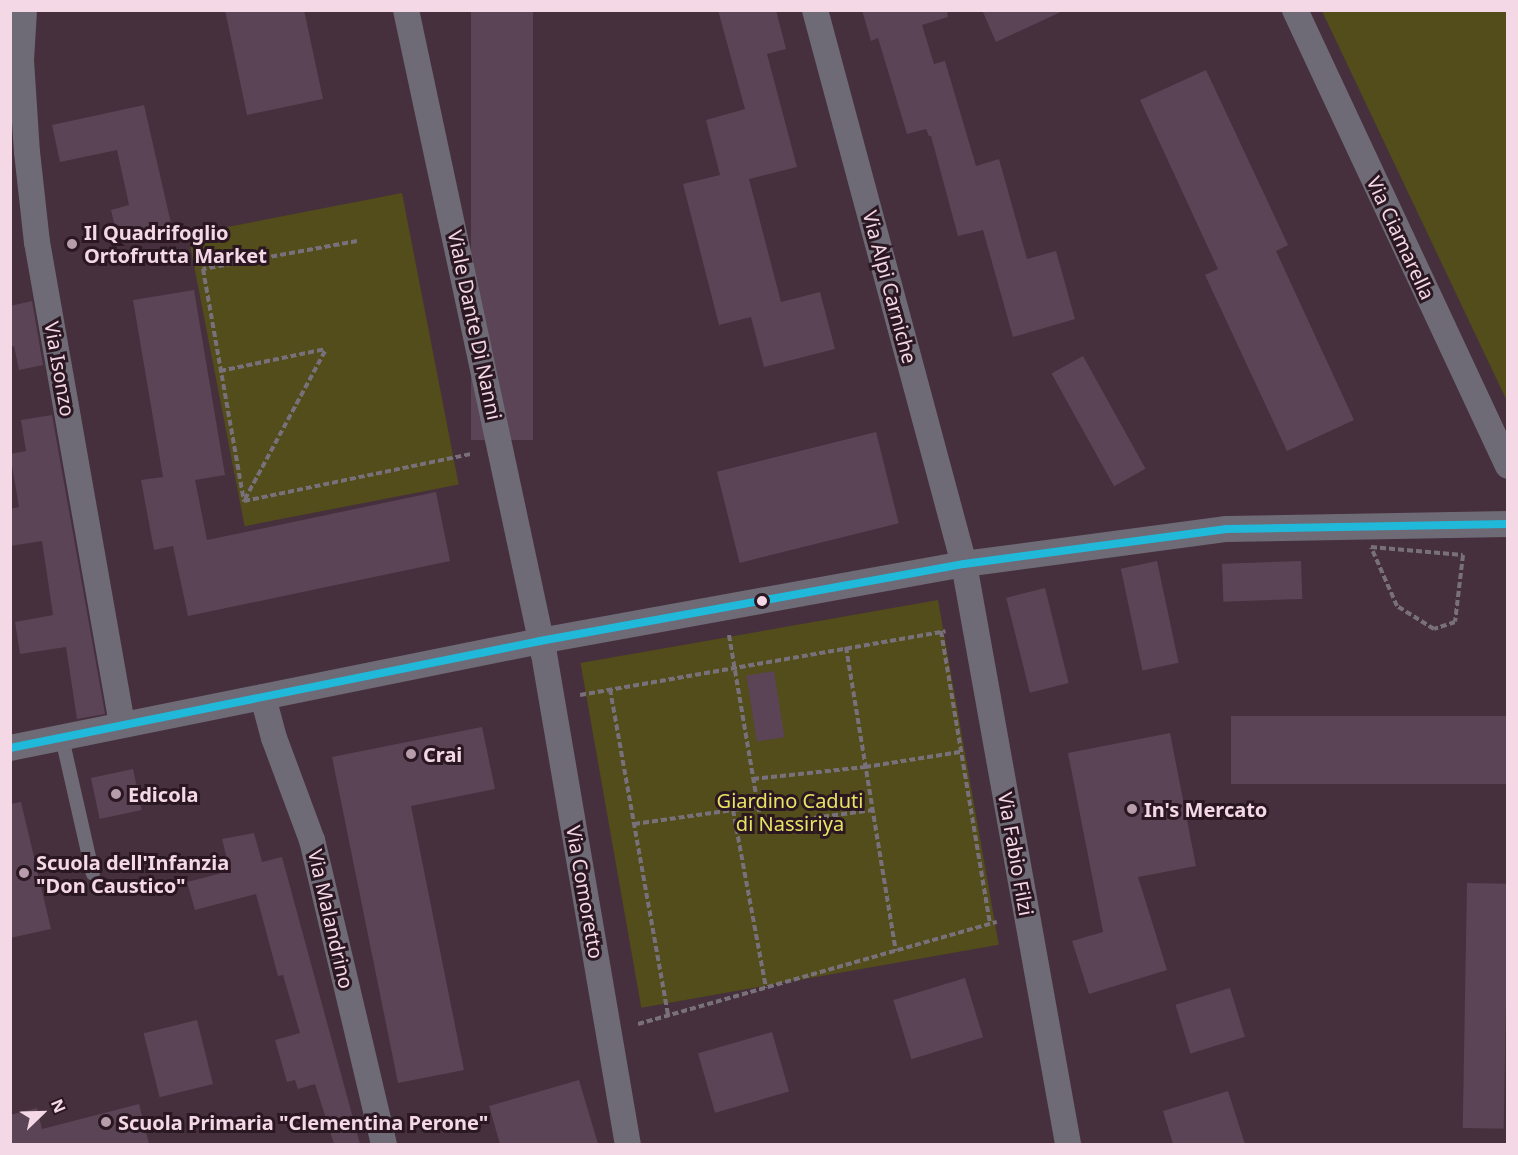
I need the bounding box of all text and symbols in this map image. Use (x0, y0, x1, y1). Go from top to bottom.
street label: Via Ciamarella (1362, 173, 1440, 303)
street label: Via Alpi Carniche (858, 208, 922, 366)
place label: Il Quadrifoglio Ortofrutta Market (84, 220, 267, 267)
street label: Viale Dante Di Nanni (443, 228, 507, 422)
marker: Il Quadrifoglio Ortofrutta Market (65, 237, 79, 251)
street label: Via Isonzo (40, 320, 80, 418)
unlabelled marker (756, 595, 768, 607)
place label: Crai (423, 742, 462, 766)
marker: Crai (404, 747, 418, 761)
place label: Edicola (128, 782, 199, 806)
marker: Edicola (109, 787, 123, 801)
park label: Giardino Caduti di Nassiriya (717, 788, 863, 835)
street label: Via Fabio Filzi (993, 790, 1039, 918)
place label: In's Mercato (1144, 797, 1267, 821)
marker: In's Mercato (1125, 802, 1139, 816)
street label: Via Comoretto (561, 824, 609, 960)
street label: Via Malandrino (303, 847, 359, 991)
place label: Scuola dell'Infanzia "Don Caustico" (36, 850, 229, 897)
marker: Scuola dell'Infanzia "Don Caustico" (17, 866, 31, 880)
north arrow (12, 1083, 72, 1143)
text: N (46, 1096, 71, 1116)
place label: Scuola Primaria "Clementina Perone" (118, 1110, 488, 1134)
marker: Scuola Primaria "Clementina Perone" (99, 1115, 113, 1129)

